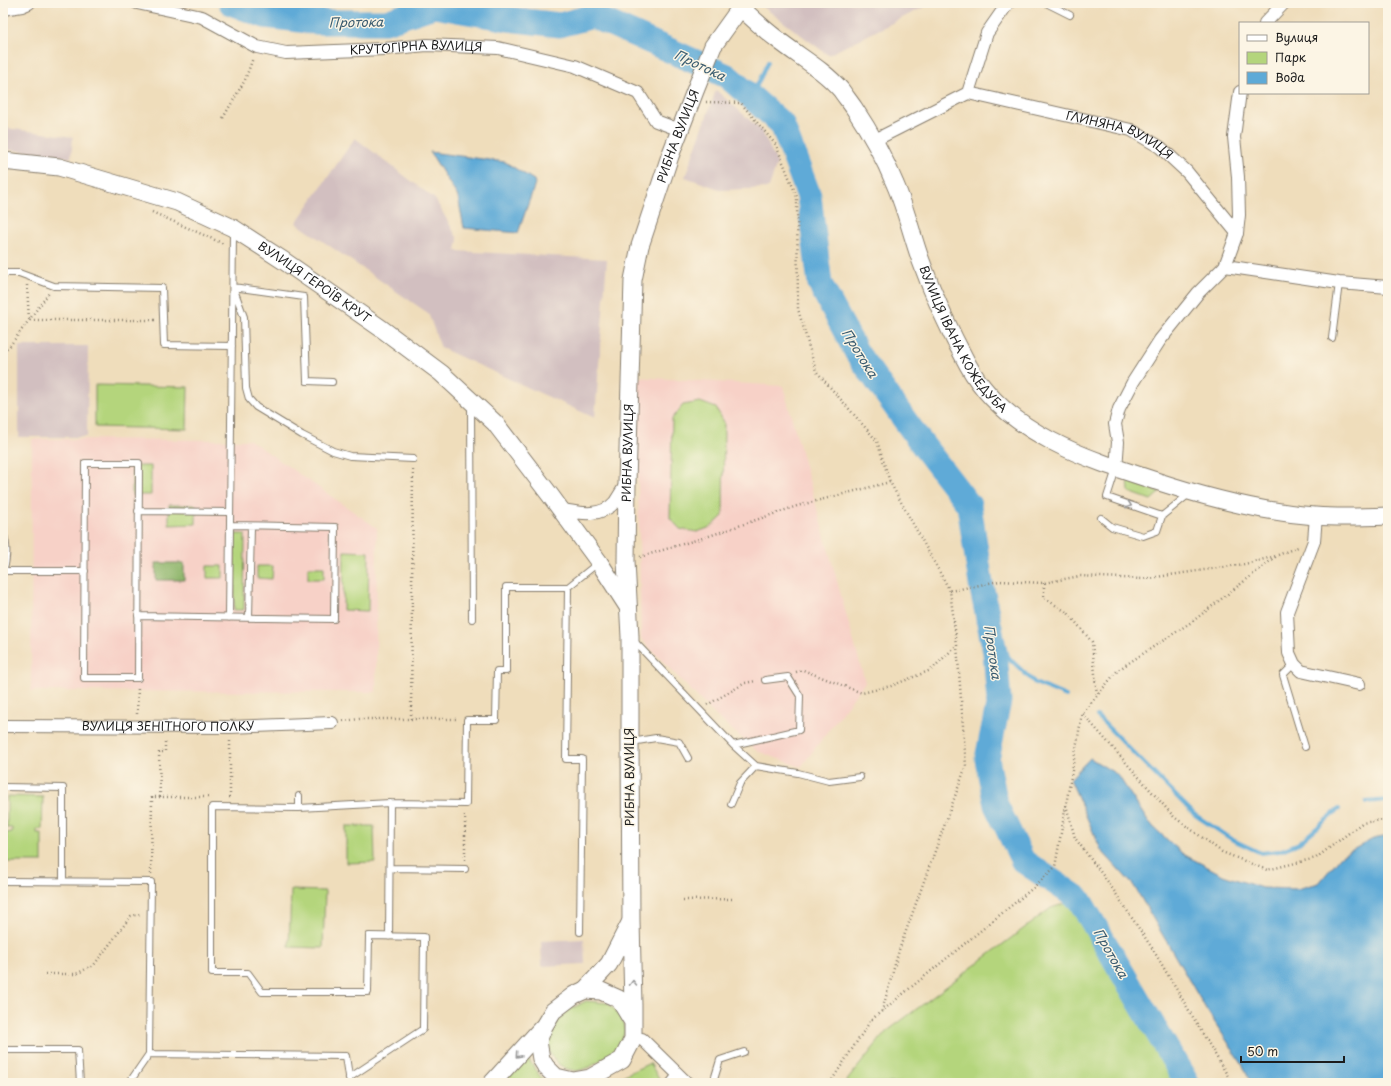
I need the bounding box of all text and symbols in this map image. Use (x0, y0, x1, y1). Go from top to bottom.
water label: Протока (329, 12, 384, 31)
legend (1239, 22, 1369, 94)
text: Вулиця (1275, 28, 1318, 46)
street label: КРУТОГІРНА ВУЛИЦЯ (349, 35, 483, 58)
water label: Протока (671, 44, 730, 85)
text: Парк (1275, 48, 1307, 66)
text: Вода (1275, 68, 1305, 86)
street label: РИБНА ВУЛИЦЯ (652, 86, 703, 185)
street label: ГЛИНЯНА ВУЛИЦЯ (1064, 106, 1177, 163)
street label: ВУЛИЦЯ ГЕРОЇВ КРУТ (255, 237, 376, 327)
street label: ВУЛИЦЯ ІВАНА КОЖЕДУБА (915, 263, 1012, 416)
water label: Протока (838, 325, 883, 382)
street label: РИБНА ВУЛИЦЯ (617, 403, 637, 502)
one-way arrow (1126, 500, 1133, 508)
water label: Протока (980, 624, 1007, 681)
street label: ВУЛИЦЯ ЗЕНІТНОГО ПОЛКУ (82, 716, 255, 735)
street label: РИБНА ВУЛИЦЯ (620, 728, 638, 826)
water label: Протока (1090, 924, 1134, 982)
one-way arrow (628, 980, 637, 986)
scale bar (1241, 1038, 1344, 1064)
text: 50 m (1247, 1042, 1278, 1060)
one-way arrow (516, 1050, 523, 1057)

